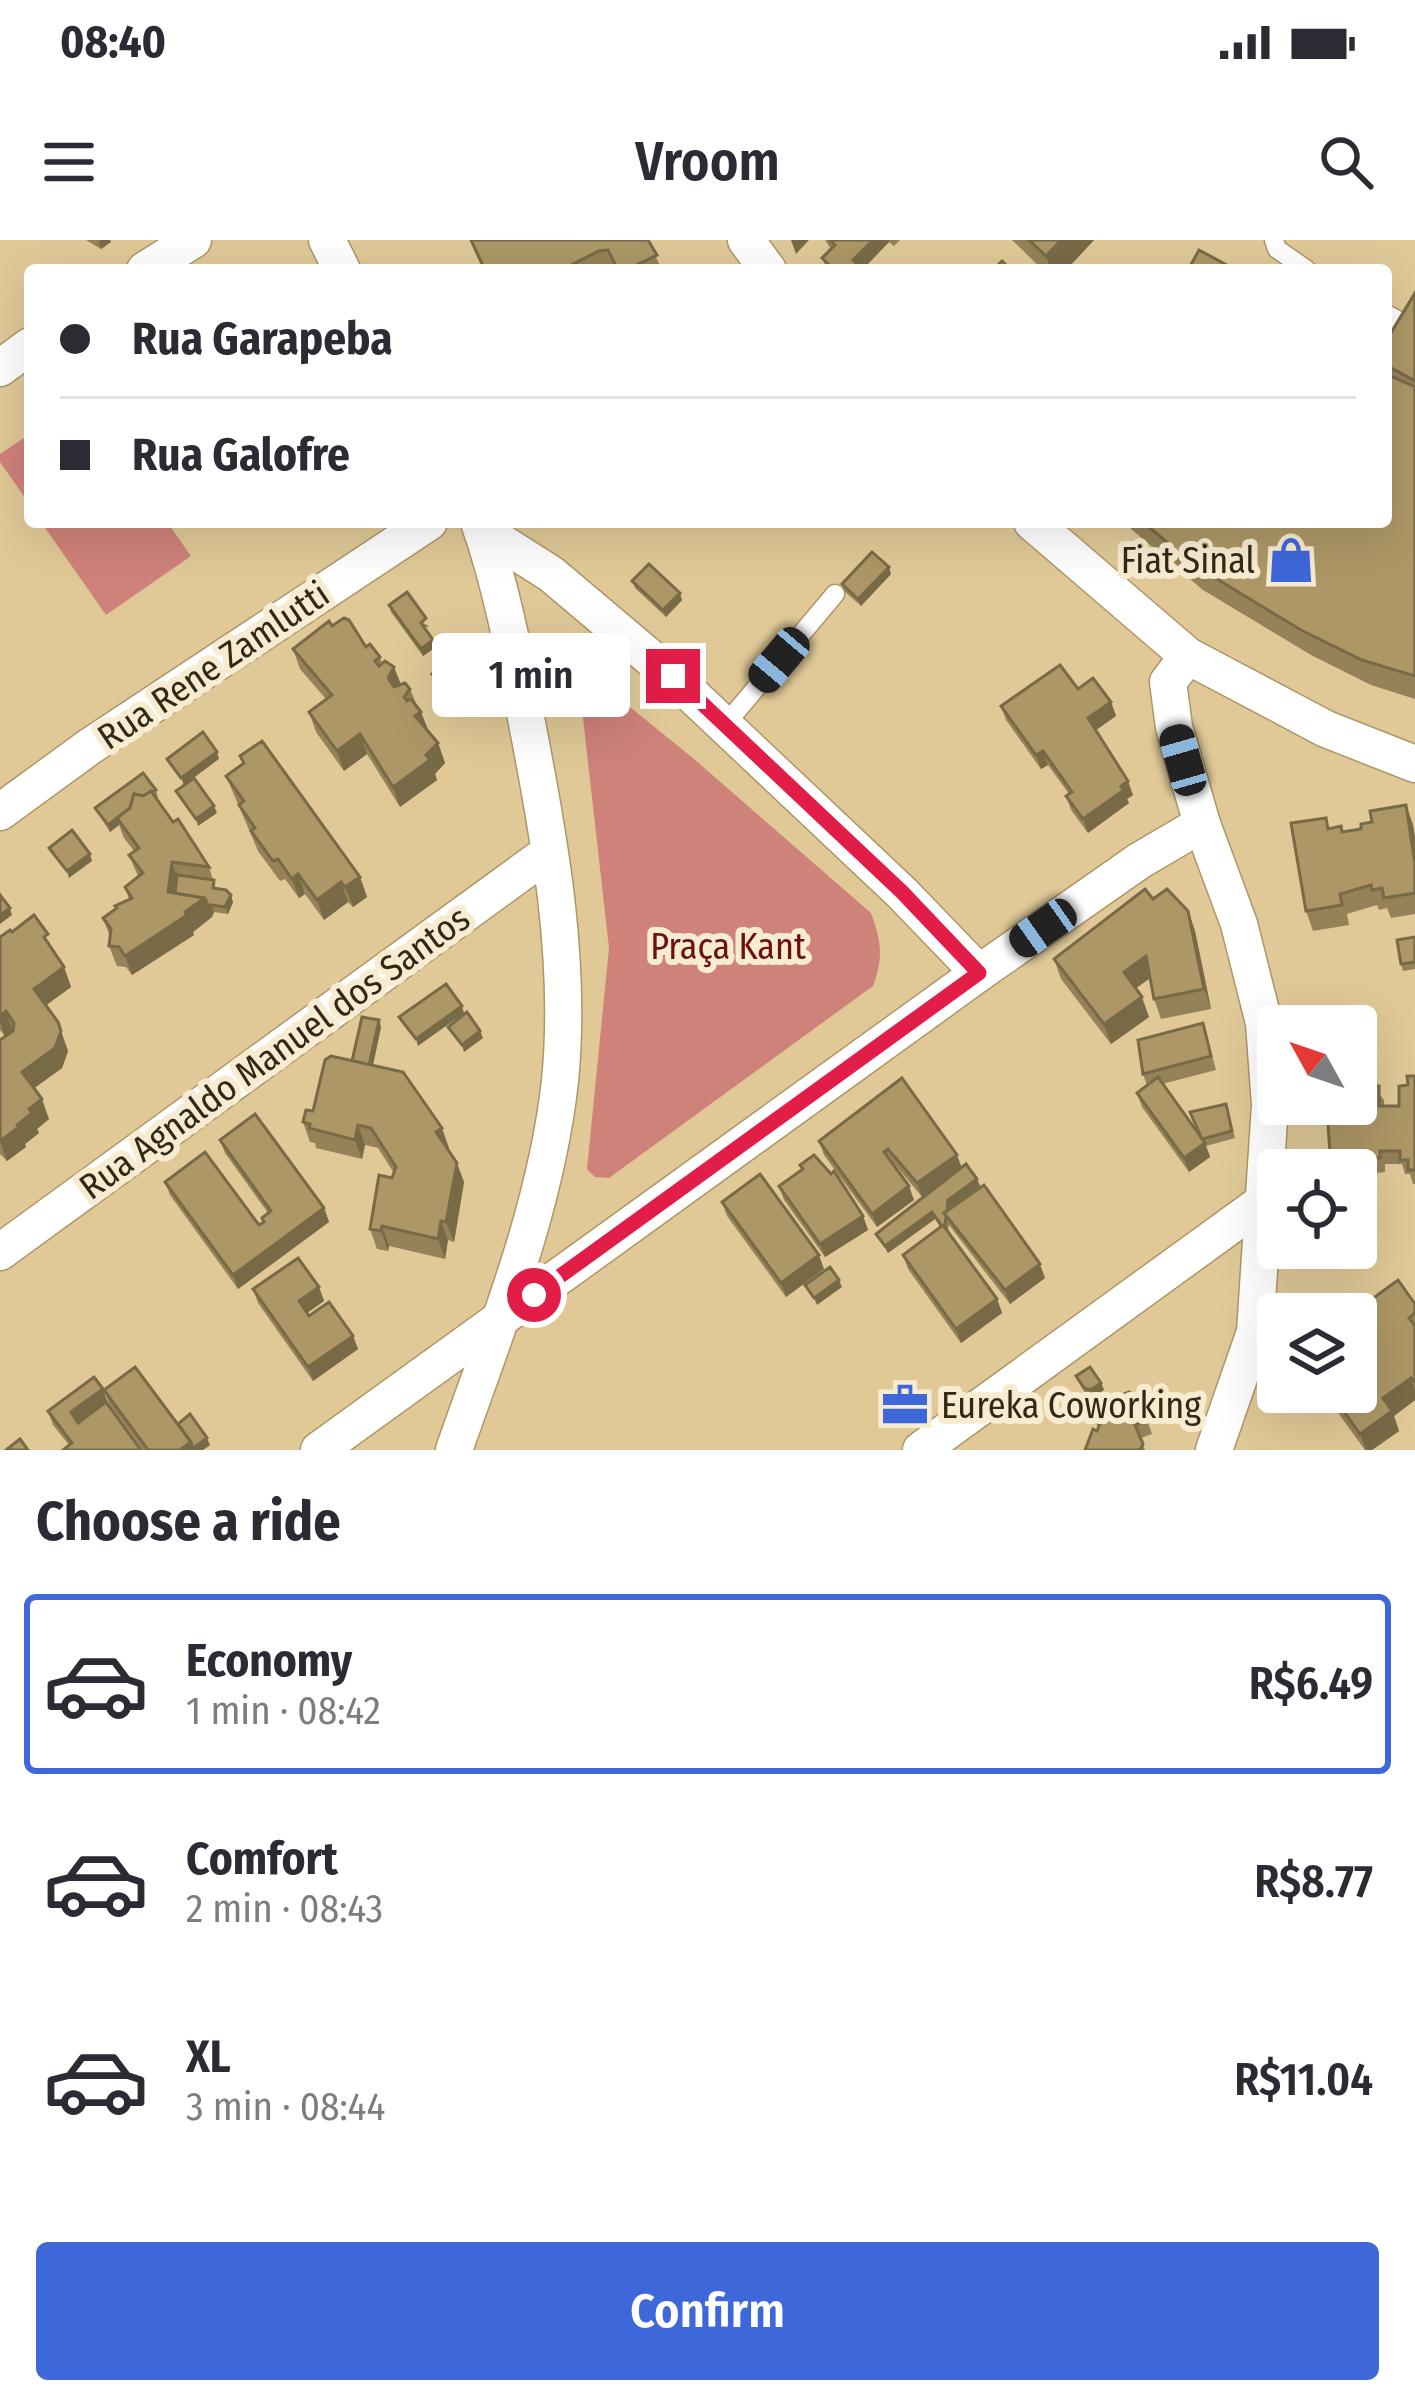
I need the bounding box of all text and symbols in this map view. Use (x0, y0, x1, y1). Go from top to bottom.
text: 08:40 (60, 15, 166, 69)
icon: menu (36, 129, 102, 195)
icon: search (1313, 129, 1379, 195)
text: Vroom (635, 130, 780, 194)
text: Rua Garapeba (132, 312, 393, 366)
text: Rua Galofre (132, 428, 350, 482)
shop icon: Fiat Sinal (1266, 535, 1316, 585)
place label: Fiat Sinal (1121, 539, 1255, 583)
street label: Rua Rene Zamlutti (90, 572, 338, 759)
car (742, 621, 816, 699)
callout: 1 min (433, 634, 631, 718)
route end (646, 649, 700, 703)
text: 1 min (489, 652, 573, 698)
car (1156, 720, 1210, 800)
car (1003, 893, 1083, 963)
street label: Rua Agnaldo Manuel dos Santos (71, 896, 478, 1209)
park label: Praça Kant (650, 925, 806, 969)
north arrow (1257, 1005, 1377, 1125)
map controls (1257, 1005, 1377, 1413)
button: locate (1257, 1149, 1377, 1269)
route start (507, 1268, 561, 1322)
button: layers (1257, 1293, 1377, 1413)
office icon: Eureka Coworking (880, 1380, 930, 1430)
place label: Eureka Coworking (941, 1384, 1201, 1428)
text: Choose a ride (36, 1490, 341, 1554)
icon: car (42, 1630, 150, 1738)
text: Economy (186, 1634, 352, 1688)
text: R$6.49 (1249, 1657, 1373, 1711)
text: 1 min · 08:42 (186, 1688, 381, 1734)
icon: car (42, 1828, 150, 1936)
text: Comfort (186, 1832, 338, 1886)
text: R$8.77 (1254, 1855, 1373, 1909)
text: 2 min · 08:43 (186, 1886, 383, 1932)
icon: car (42, 2026, 150, 2134)
text: XL (186, 2030, 231, 2084)
text: R$11.04 (1234, 2053, 1373, 2107)
text: 3 min · 08:44 (186, 2084, 385, 2130)
button: Confirm (36, 2242, 1379, 2380)

